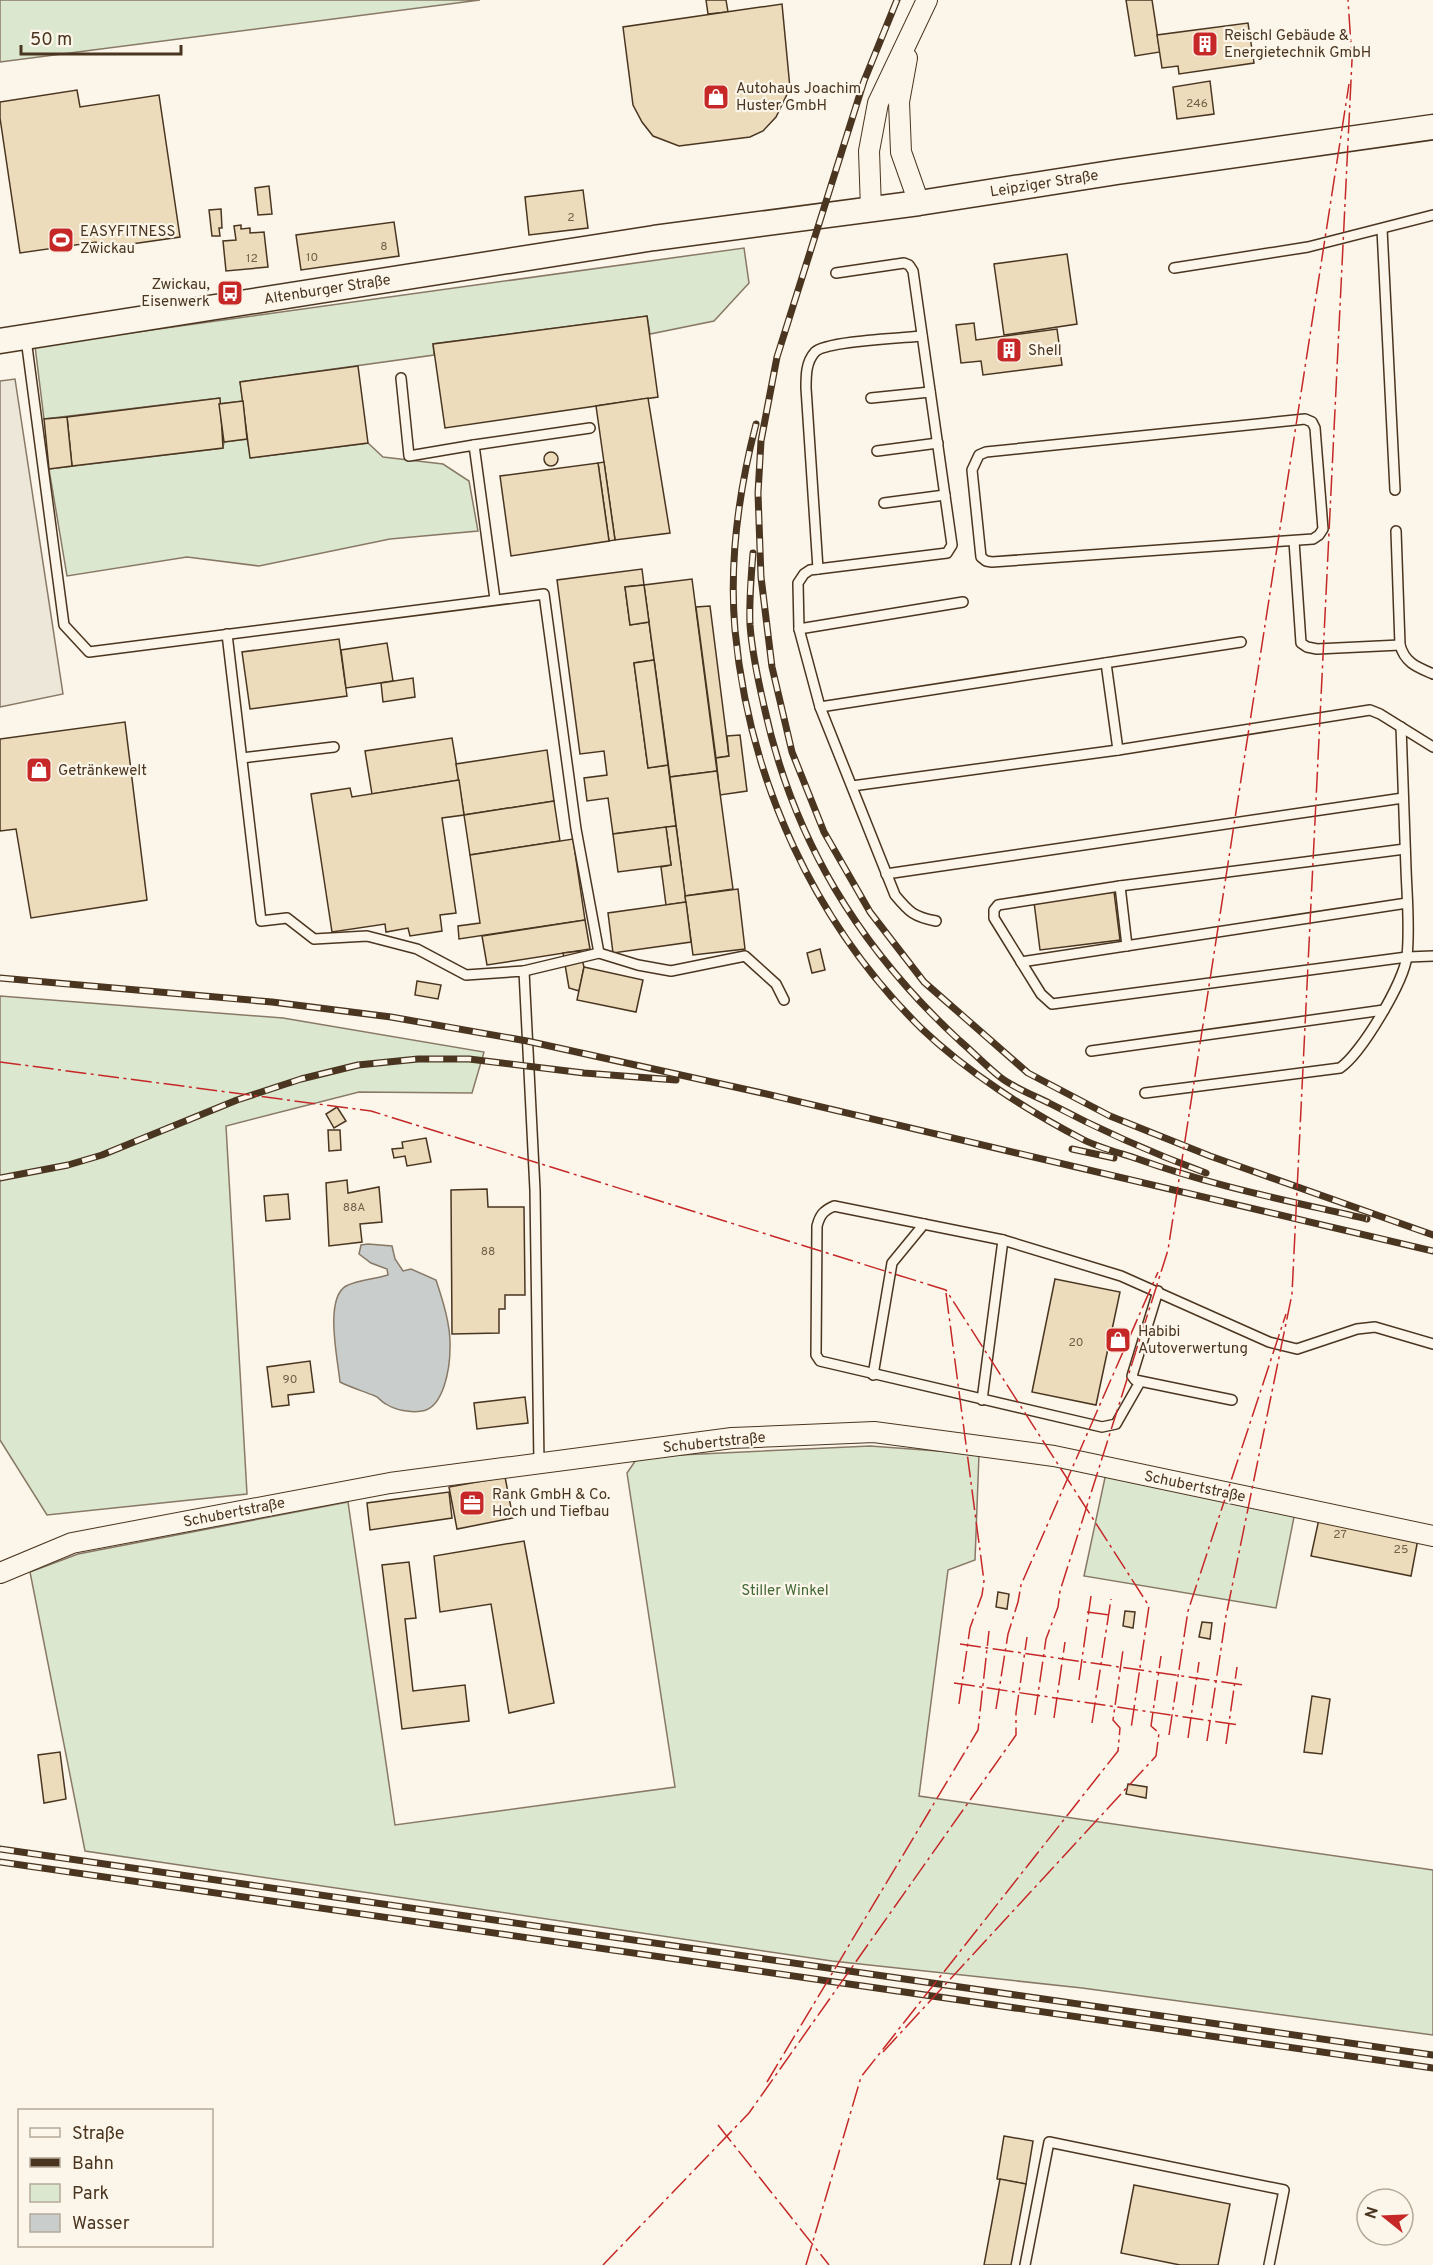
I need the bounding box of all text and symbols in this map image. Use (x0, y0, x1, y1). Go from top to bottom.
scale bar (21, 18, 182, 56)
place label: Reischl Gebäude & Energietechnik GmbH (1224, 27, 1371, 63)
text: 50 m (30, 29, 72, 52)
building icon: Reischl Gebäude & Energietechnik GmbH (1190, 29, 1220, 59)
place label: Autohaus Joachim Huster GmbH (736, 80, 861, 116)
shop icon: Autohaus Joachim Huster GmbH (701, 82, 731, 112)
house number: 246 (1186, 96, 1208, 112)
street label: Leipziger Straße (989, 167, 1100, 202)
house number: 2 (567, 210, 575, 226)
place label: EASYFITNESS Zwickau (80, 223, 175, 259)
sports icon: EASYFITNESS Zwickau (46, 225, 76, 255)
house number: 8 (380, 239, 388, 255)
house number: 10 (306, 250, 318, 266)
house number: 12 (246, 251, 258, 267)
street label: Altenburger Straße (262, 271, 392, 310)
place label: Zwickau, Eisenwerk (141, 276, 210, 312)
bus stop icon: Zwickau, Eisenwerk (215, 278, 245, 308)
building icon: Shell (994, 335, 1024, 365)
place label: Shell (1028, 342, 1062, 361)
shop icon: Getränkewelt (24, 755, 54, 785)
place label: Getränkewelt (58, 762, 147, 781)
house number: 88A (343, 1200, 365, 1216)
house number: 88 (481, 1244, 495, 1260)
place label: Habibi Autoverwertung (1138, 1323, 1248, 1359)
shop icon: Habibi Autoverwertung (1103, 1325, 1133, 1355)
house number: 20 (1068, 1335, 1084, 1351)
house number: 90 (283, 1372, 297, 1388)
street label: Schubertstraße (662, 1429, 767, 1458)
street label: Schubertstraße (1142, 1467, 1247, 1508)
place label: Rank GmbH & Co. Hoch und Tiefbau (492, 1486, 610, 1522)
office icon: Rank GmbH & Co. Hoch und Tiefbau (457, 1488, 487, 1518)
street label: Schubertstraße (182, 1494, 287, 1533)
house number: 27 (1333, 1527, 1347, 1543)
house number: 25 (1394, 1542, 1408, 1558)
park label: Stiller Winkel (741, 1582, 829, 1601)
legend (18, 2109, 213, 2247)
text: Straße (72, 2123, 124, 2146)
text: Bahn (72, 2153, 114, 2176)
text: Park (72, 2183, 109, 2206)
north arrow (1355, 2187, 1415, 2247)
text: N (1361, 2204, 1384, 2222)
text: Wasser (72, 2213, 130, 2236)

